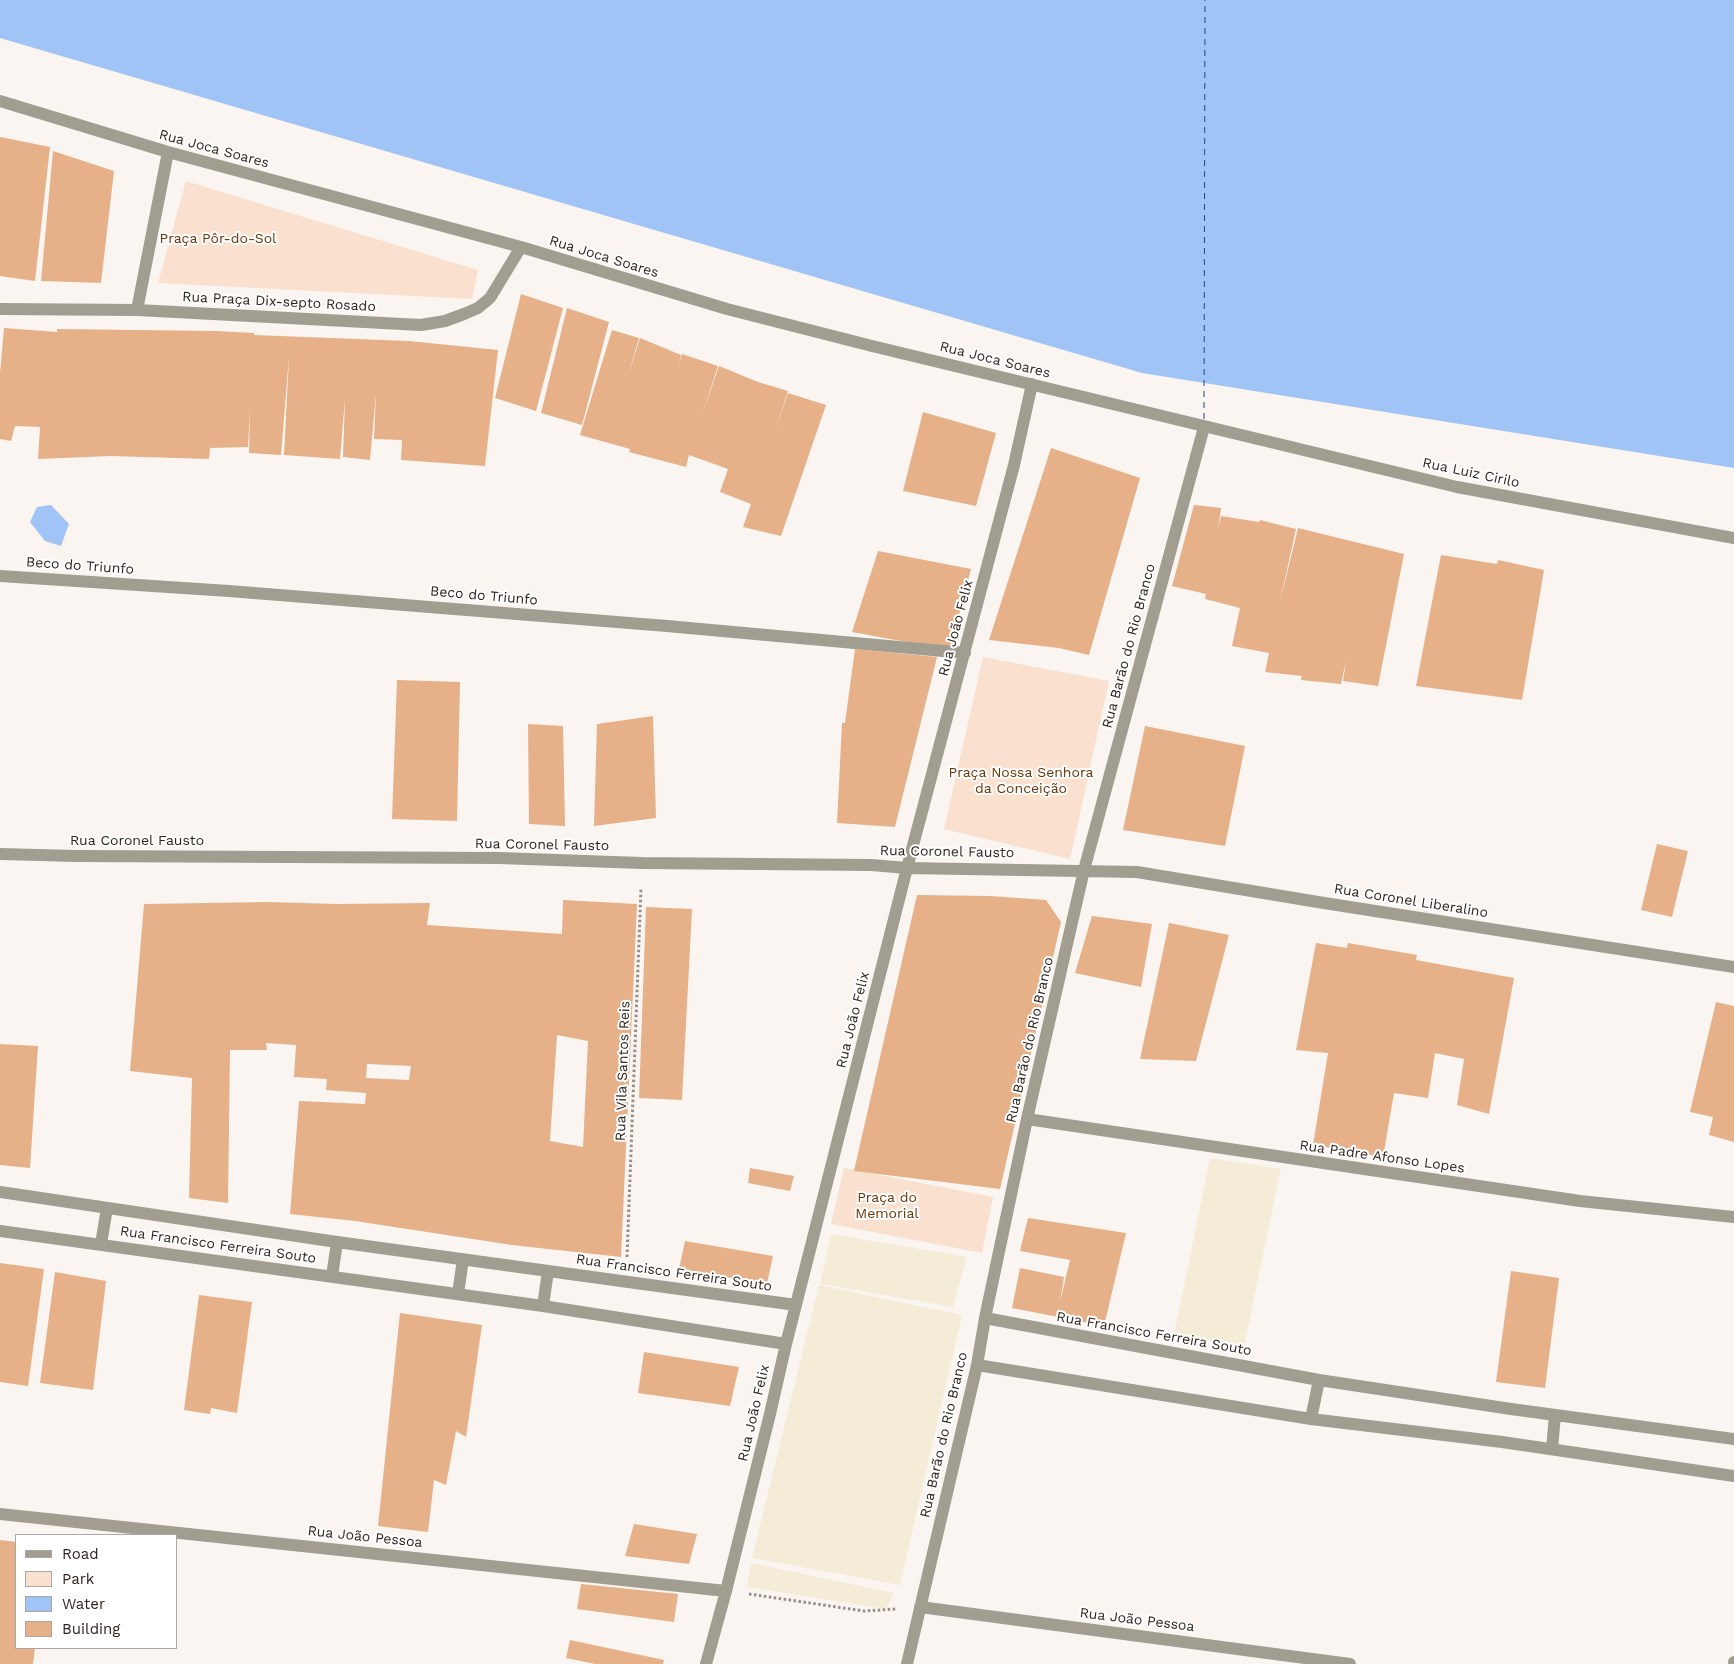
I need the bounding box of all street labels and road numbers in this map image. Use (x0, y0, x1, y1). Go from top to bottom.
street label: Rua Joca Soares (157, 126, 271, 172)
street label: Rua Joca Soares (547, 232, 661, 282)
street label: Rua Praça Dix-septo Rosado (182, 289, 376, 315)
street label: Rua Joca Soares (938, 338, 1052, 382)
street label: Rua Luiz Cirilo (1421, 455, 1521, 491)
street label: Beco do Triunfo (26, 554, 134, 578)
street label: Rua Barão do Rio Branco (1099, 562, 1159, 730)
street label: Rua João Felix (935, 578, 977, 678)
street label: Beco do Triunfo (429, 583, 539, 609)
street label: Rua Coronel Fausto (70, 833, 204, 849)
street label: Rua Coronel Fausto (475, 835, 609, 855)
street label: Rua Coronel Fausto (880, 842, 1014, 862)
street label: Rua Coronel Liberalino (1333, 881, 1489, 921)
street label: Rua Barão do Rio Branco (1003, 955, 1057, 1125)
street label: Rua João Felix (833, 970, 873, 1070)
street label: Rua Vila Santos Reis (612, 1001, 634, 1141)
street label: Rua Padre Afonso Lopes (1298, 1137, 1466, 1177)
street label: Rua Francisco Ferreira Souto (119, 1223, 317, 1267)
street label: Rua Francisco Ferreira Souto (575, 1251, 773, 1295)
street label: Rua Francisco Ferreira Souto (1055, 1309, 1253, 1359)
street label: Rua Barão do Rio Branco (917, 1350, 971, 1520)
street label: Rua João Felix (735, 1363, 773, 1463)
street label: Rua João Pessoa (307, 1523, 423, 1551)
street label: Rua João Pessoa (1079, 1605, 1195, 1635)

